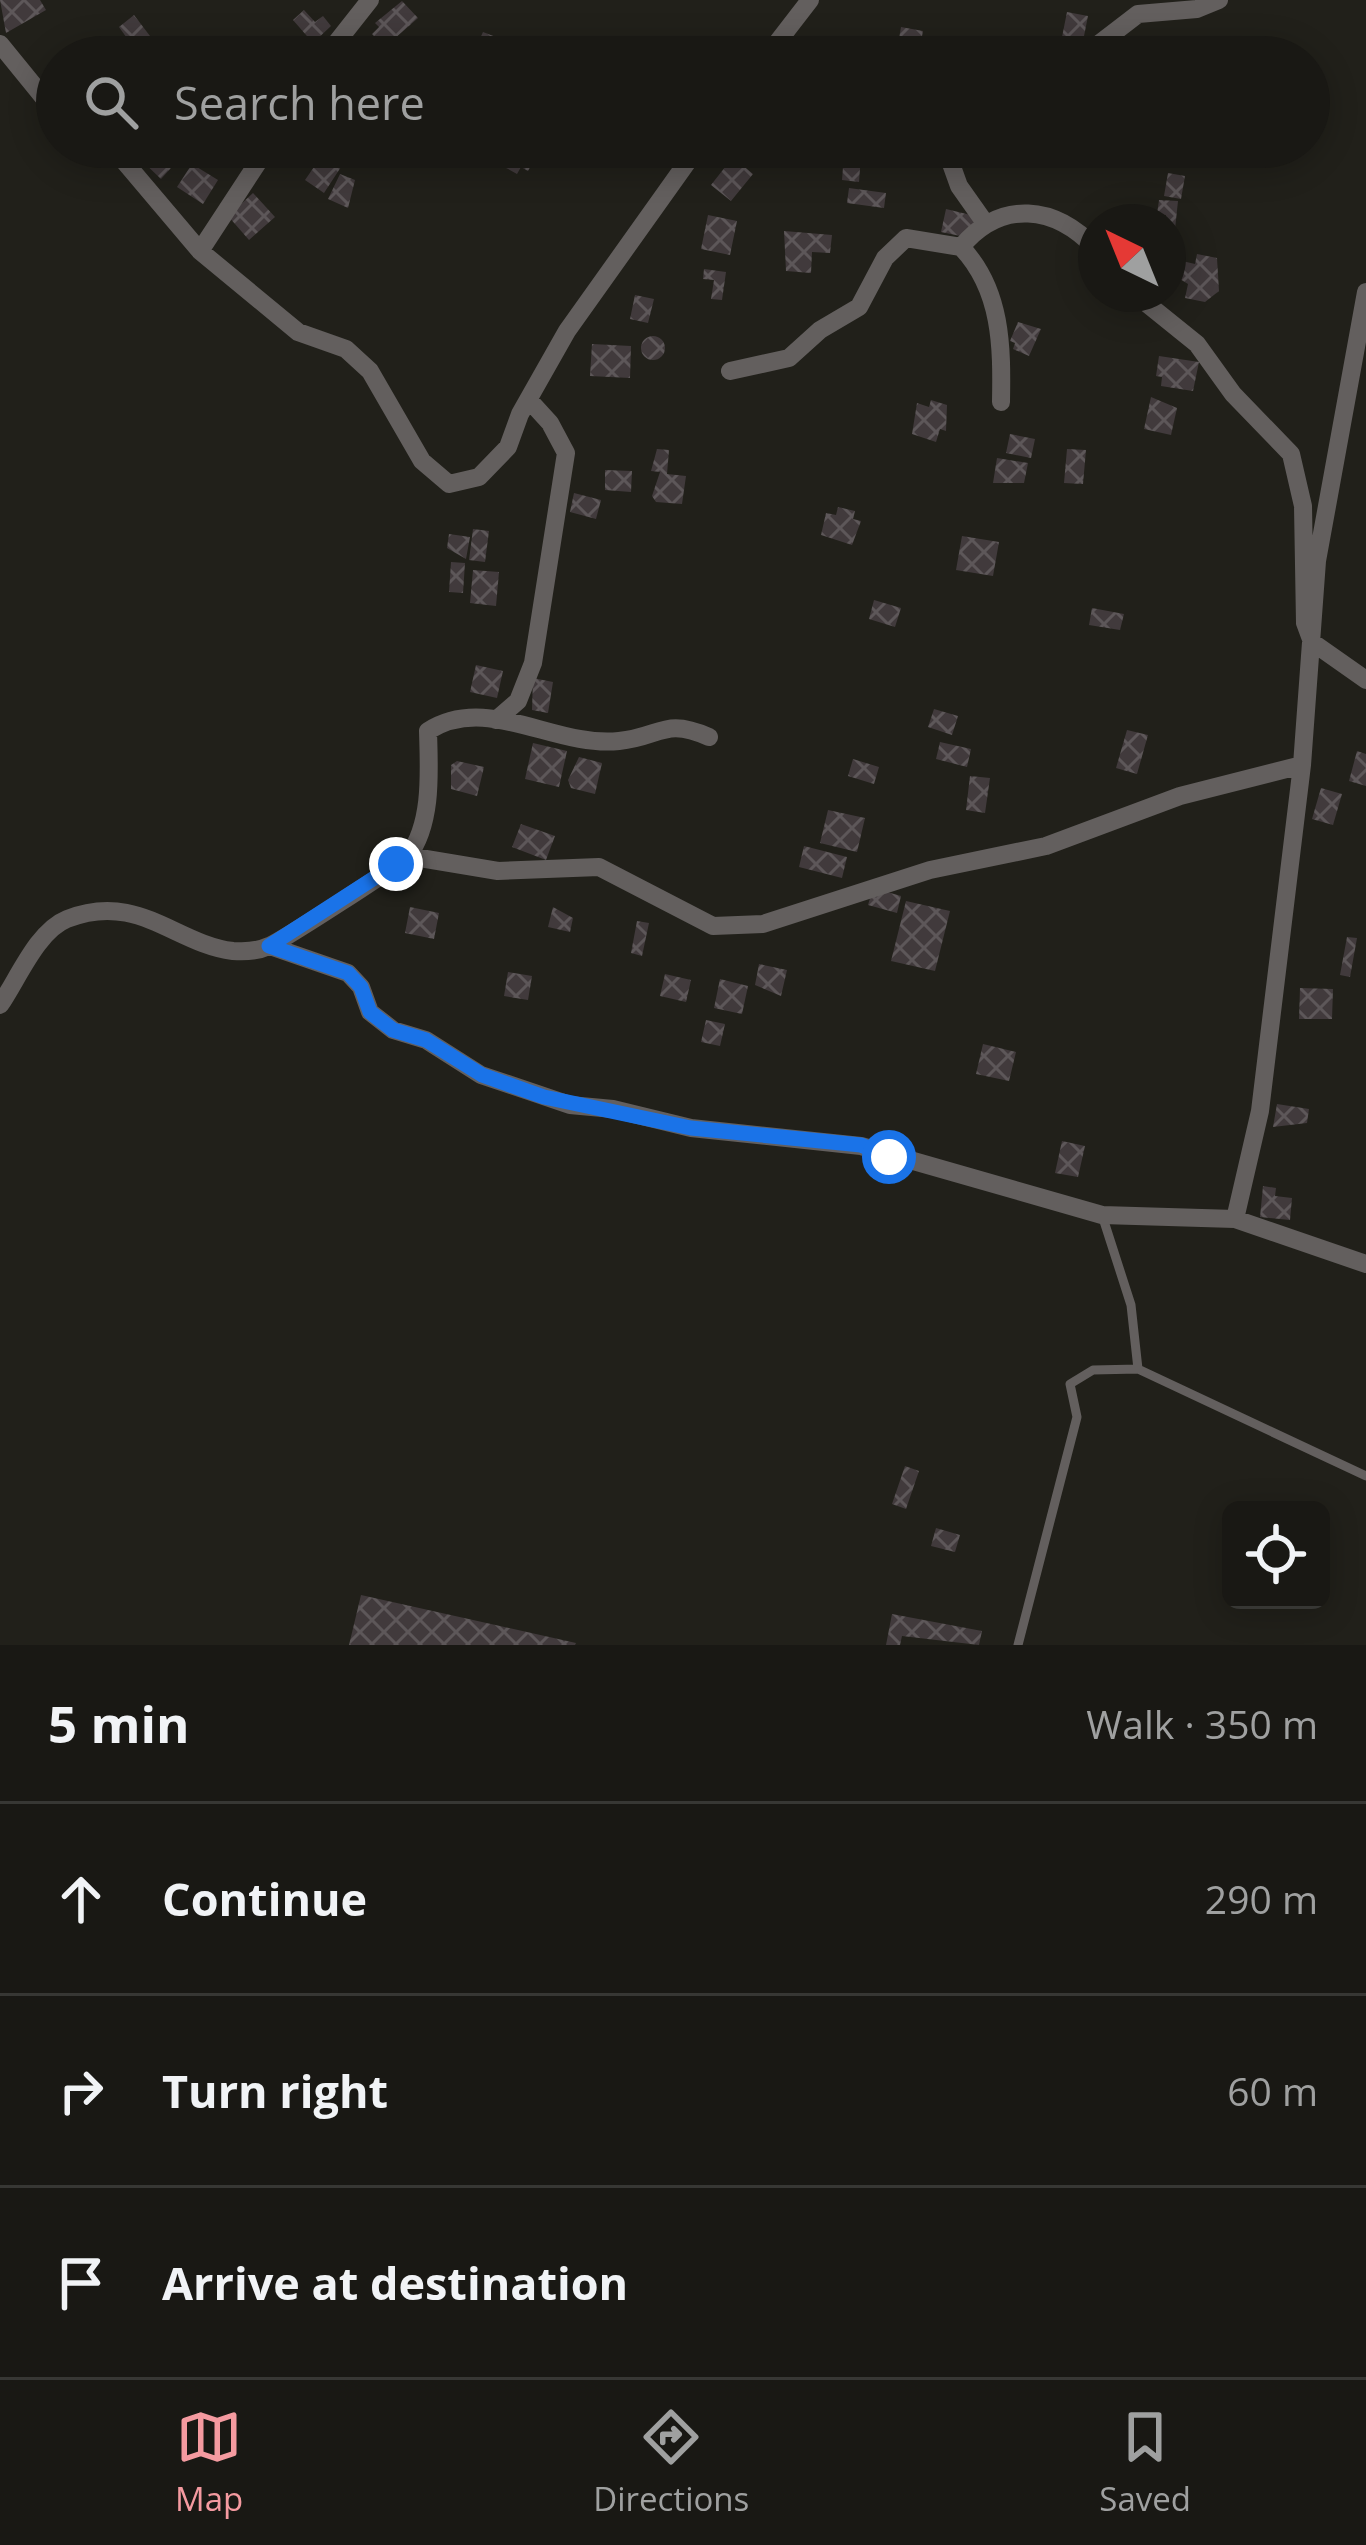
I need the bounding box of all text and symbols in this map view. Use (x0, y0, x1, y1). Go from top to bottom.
search box (36, 36, 1330, 168)
icon: search (78, 69, 144, 135)
text: Search here (174, 72, 425, 133)
north arrow (1078, 204, 1186, 312)
route end (369, 837, 423, 891)
route start (862, 1130, 916, 1184)
map controls (1222, 1501, 1330, 1609)
button: locate (1222, 1501, 1330, 1609)
text: 5 min (48, 1688, 190, 1758)
text: Walk · 350 m (1086, 1697, 1318, 1750)
icon: ahead (48, 1866, 114, 1932)
text: Continue (162, 1868, 367, 1929)
text: 290 m (1205, 1872, 1318, 1925)
icon: right (48, 2058, 114, 2124)
text: Turn right (162, 2060, 388, 2121)
text: 60 m (1227, 2064, 1318, 2117)
icon: arrive (48, 2250, 114, 2316)
text: Arrive at destination (162, 2252, 628, 2313)
tab: Map (175, 2404, 243, 2521)
tab: Directions (593, 2404, 749, 2521)
tab: Saved (1099, 2404, 1191, 2521)

